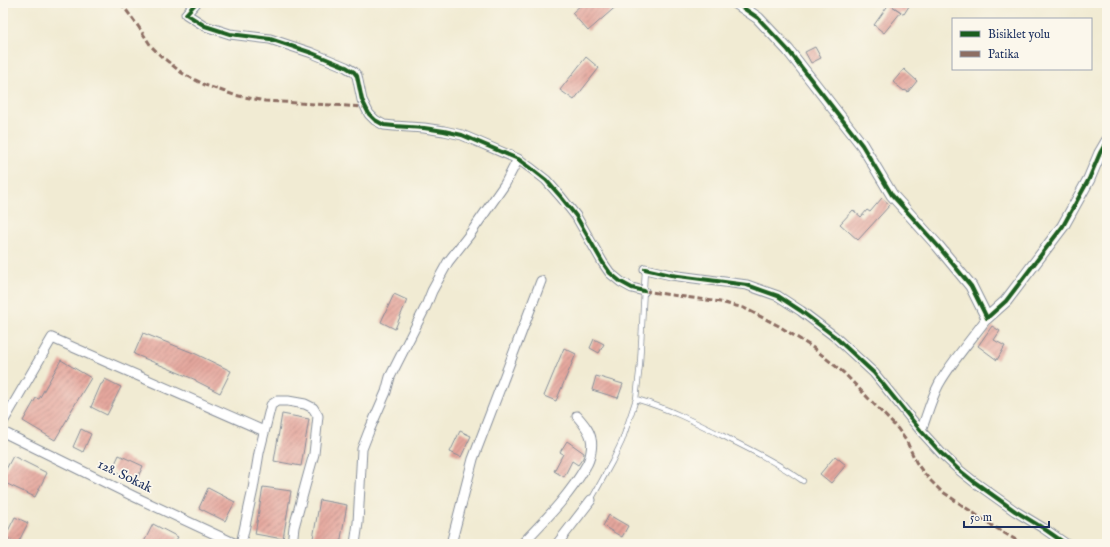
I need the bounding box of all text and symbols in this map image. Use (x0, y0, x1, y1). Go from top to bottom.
legend (952, 18, 1092, 70)
text: Bisiklet yolu (988, 27, 1050, 42)
text: Patika (988, 47, 1020, 62)
street label: 128. Sokak (95, 455, 156, 497)
scale bar (964, 503, 1049, 529)
text: 50 m (970, 510, 992, 525)

